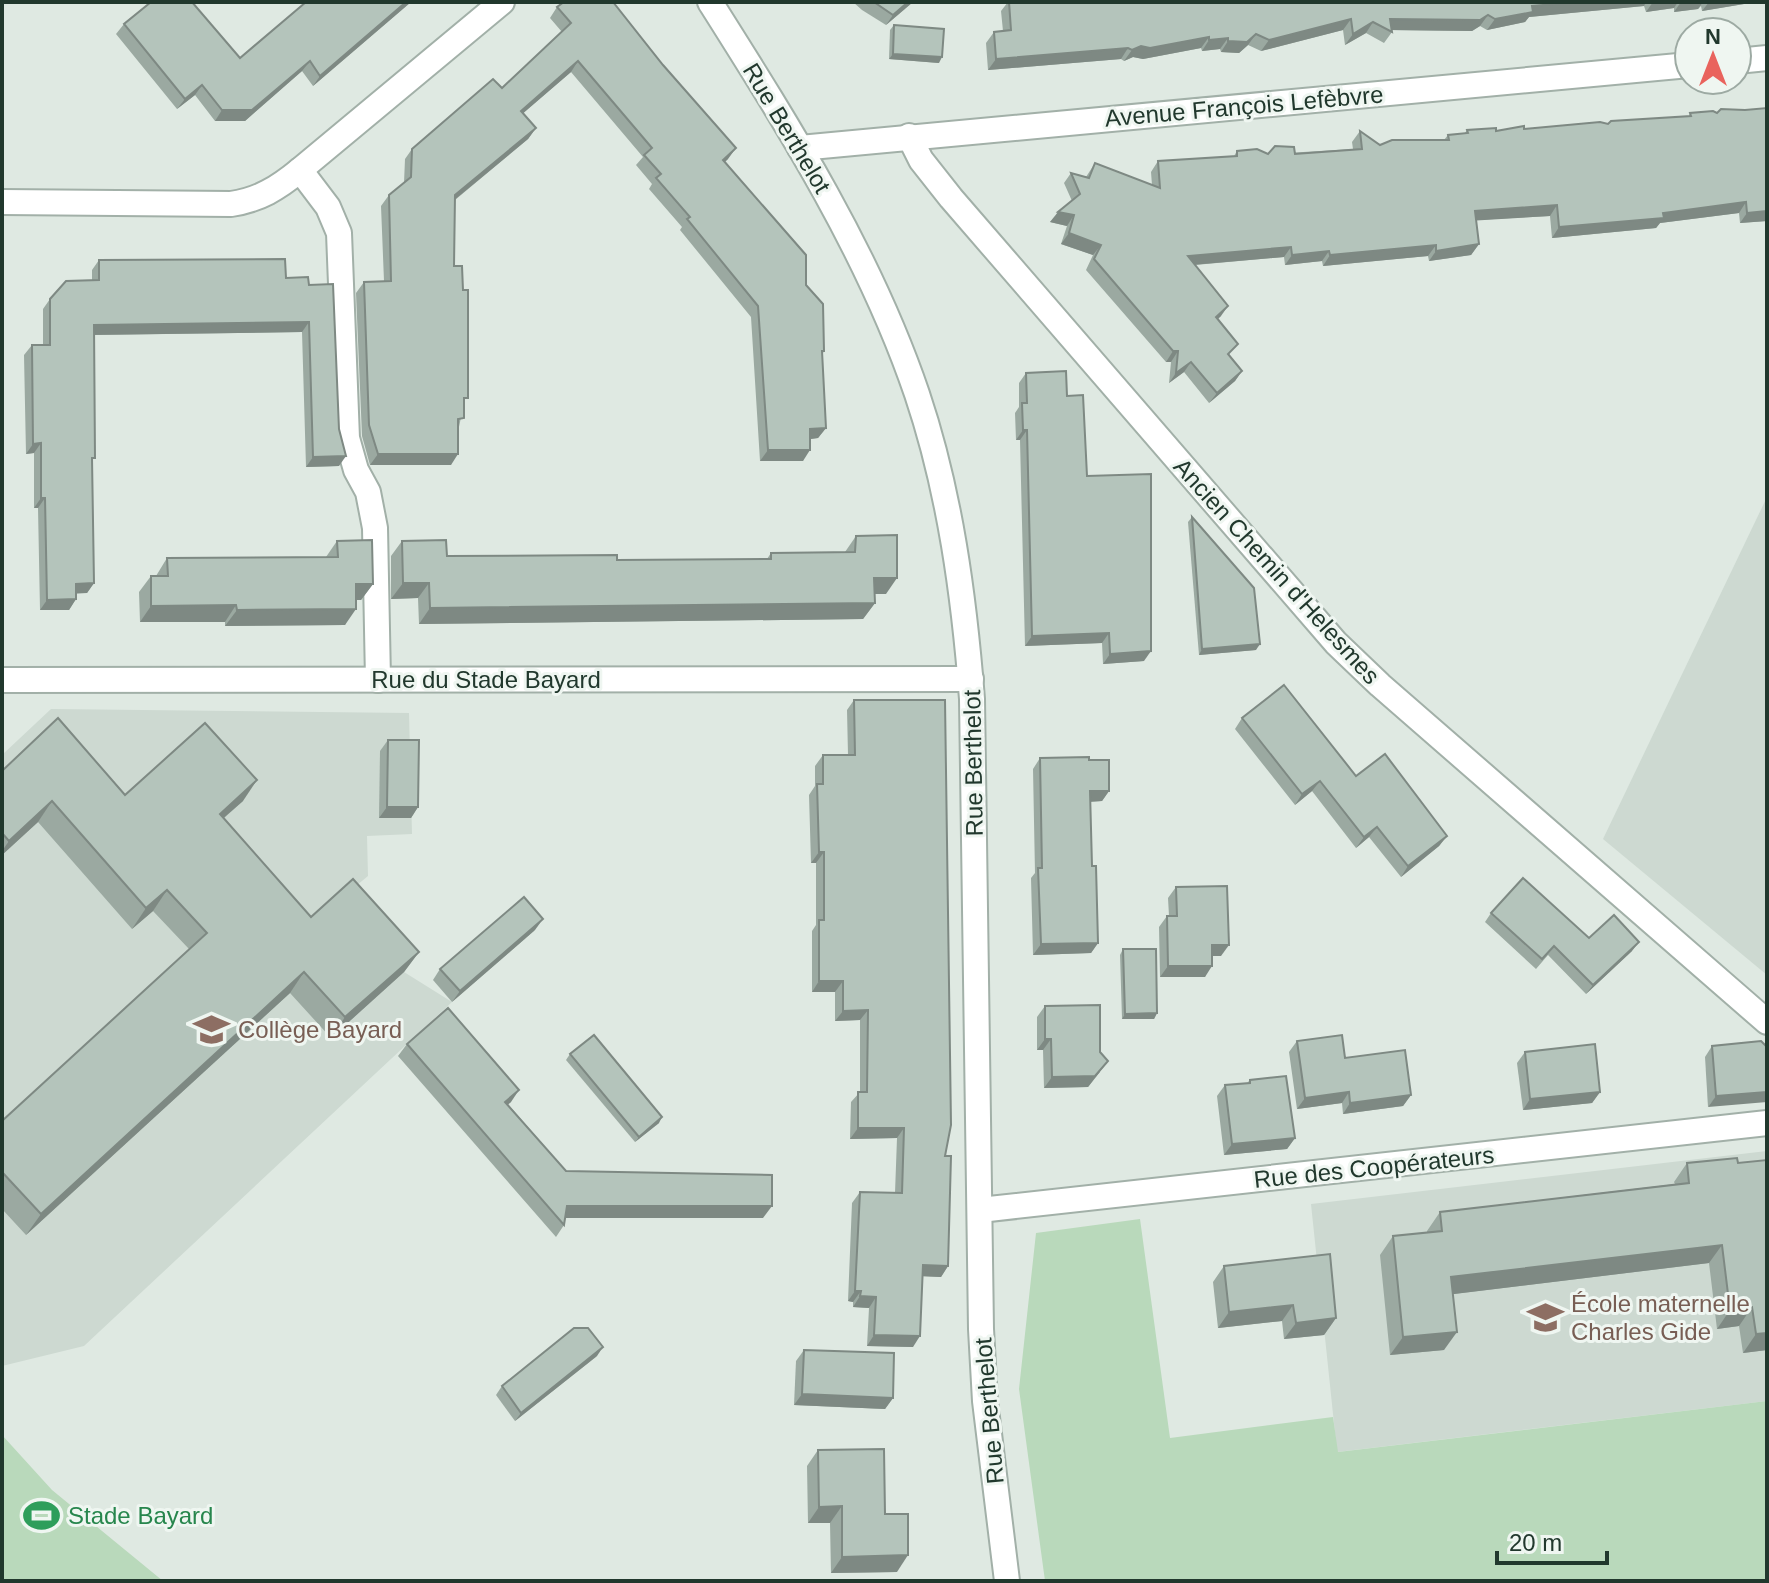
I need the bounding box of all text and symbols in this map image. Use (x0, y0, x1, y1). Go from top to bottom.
north arrow (1673, 16, 1753, 96)
text: N (1705, 24, 1721, 49)
street label: Rue Berthelot (738, 58, 837, 198)
street label: Avenue François Lefèbvre (1103, 80, 1385, 132)
street label: Ancien Chemin d'Helesmes (1169, 453, 1385, 689)
street label: Rue du Stade Bayard (371, 666, 601, 693)
street label: Rue Berthelot (958, 689, 988, 837)
school or university icon: Collège Bayard (193, 1010, 231, 1048)
place label: Collège Bayard (238, 1016, 402, 1043)
street label: Rue des Coopérateurs (1253, 1141, 1495, 1193)
place label: École maternelle Charles Gide (1571, 1290, 1750, 1345)
school or university icon: École maternelle Charles Gide (1526, 1298, 1564, 1336)
street label: Rue Berthelot (969, 1336, 1009, 1485)
sports icon: Stade Bayard (23, 1496, 61, 1534)
place label: Stade Bayard (68, 1502, 213, 1529)
scale bar (1497, 1515, 1607, 1565)
text: 20 m (1509, 1529, 1562, 1556)

